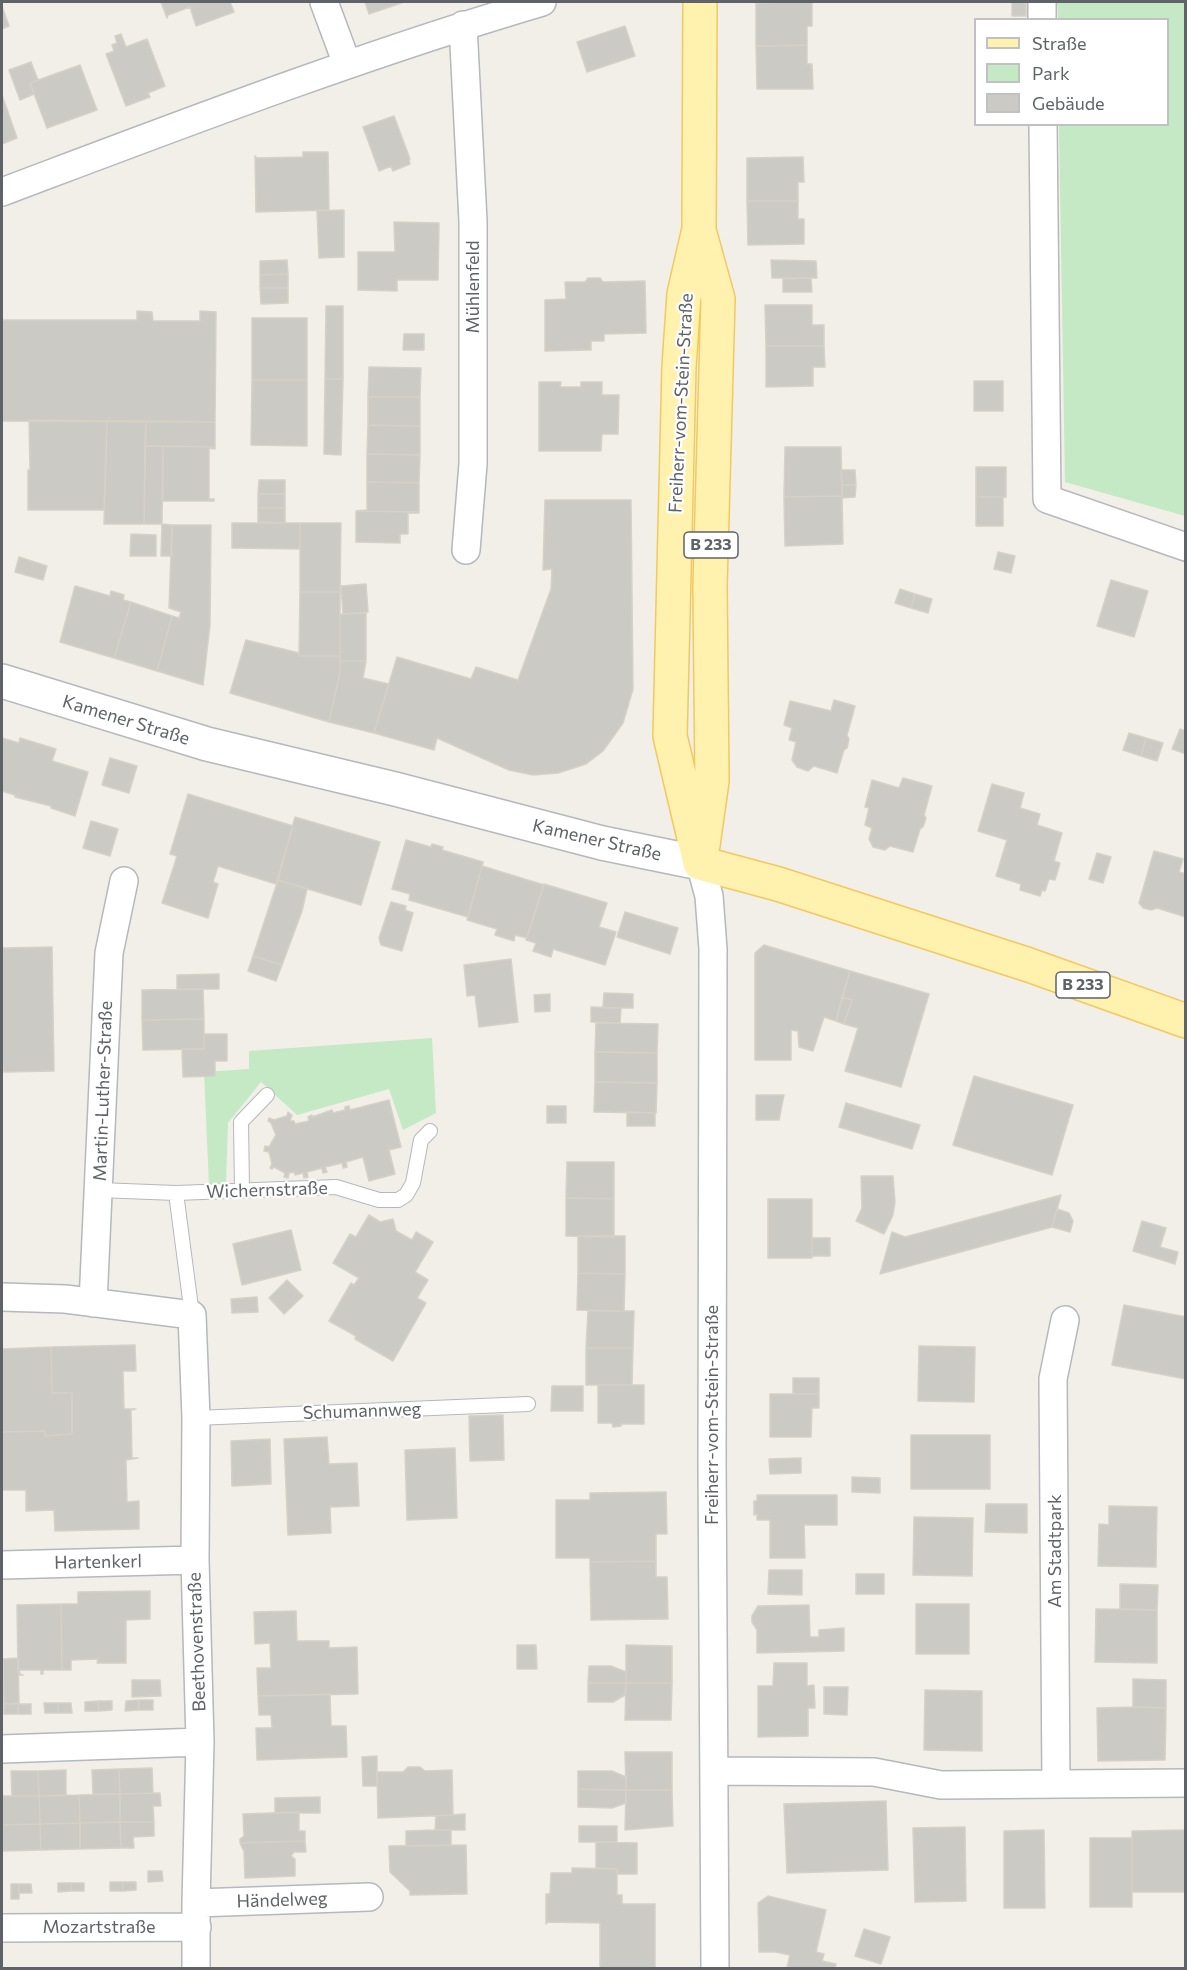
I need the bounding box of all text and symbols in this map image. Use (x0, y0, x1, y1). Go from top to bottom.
legend (974, 18, 1169, 126)
text: Straße (1032, 32, 1087, 54)
text: Park (1032, 62, 1070, 84)
text: Gebäude (1032, 92, 1105, 114)
street label: Mühlenfeld (462, 240, 484, 334)
street label: Freiherr-vom-Stein-Straße (664, 293, 698, 513)
road number: B 233 (684, 532, 738, 558)
street label: Kamener Straße (60, 690, 192, 750)
street label: Kamener Straße (530, 815, 664, 865)
road number: B 233 (1056, 972, 1110, 998)
street label: Martin-Luther-Straße (89, 1000, 117, 1182)
street label: Wichernstraße (206, 1177, 328, 1203)
street label: Freiherr-vom-Stein-Straße (701, 1305, 723, 1525)
street label: Schumannweg (302, 1398, 422, 1424)
street label: Am Stadtpark (1044, 1494, 1066, 1608)
street label: Hartenkerl (54, 1550, 142, 1574)
street label: Beethovenstraße (184, 1572, 210, 1712)
street label: Händelweg (236, 1888, 328, 1912)
street label: Mozartstraße (42, 1916, 156, 1938)

